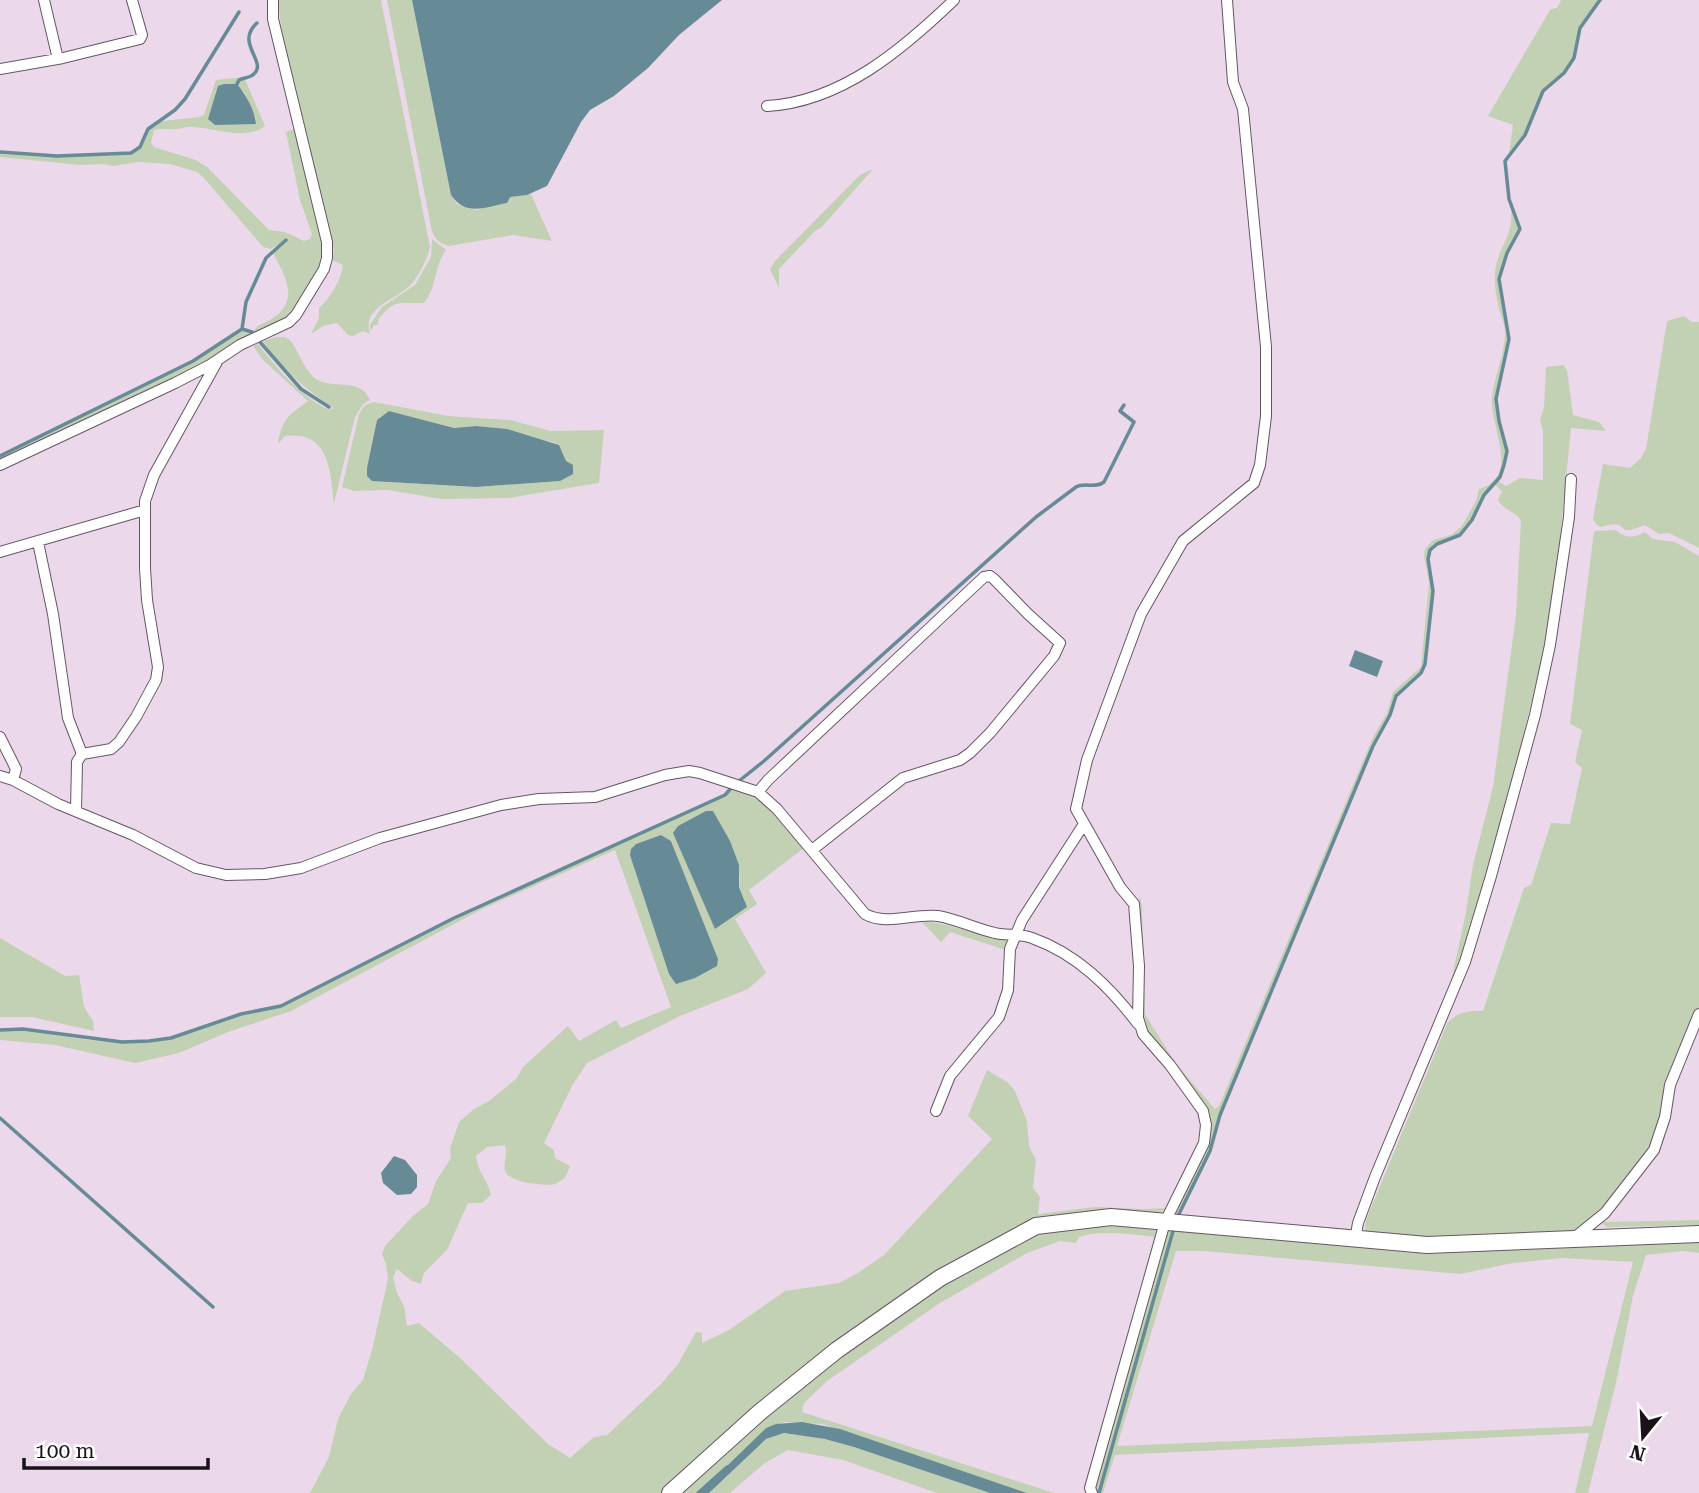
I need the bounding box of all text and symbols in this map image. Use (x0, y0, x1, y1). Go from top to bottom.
north arrow (1608, 1402, 1678, 1472)
scale bar (24, 1426, 208, 1470)
text: 100 m (35, 1439, 95, 1463)
text: N (1627, 1439, 1648, 1466)

